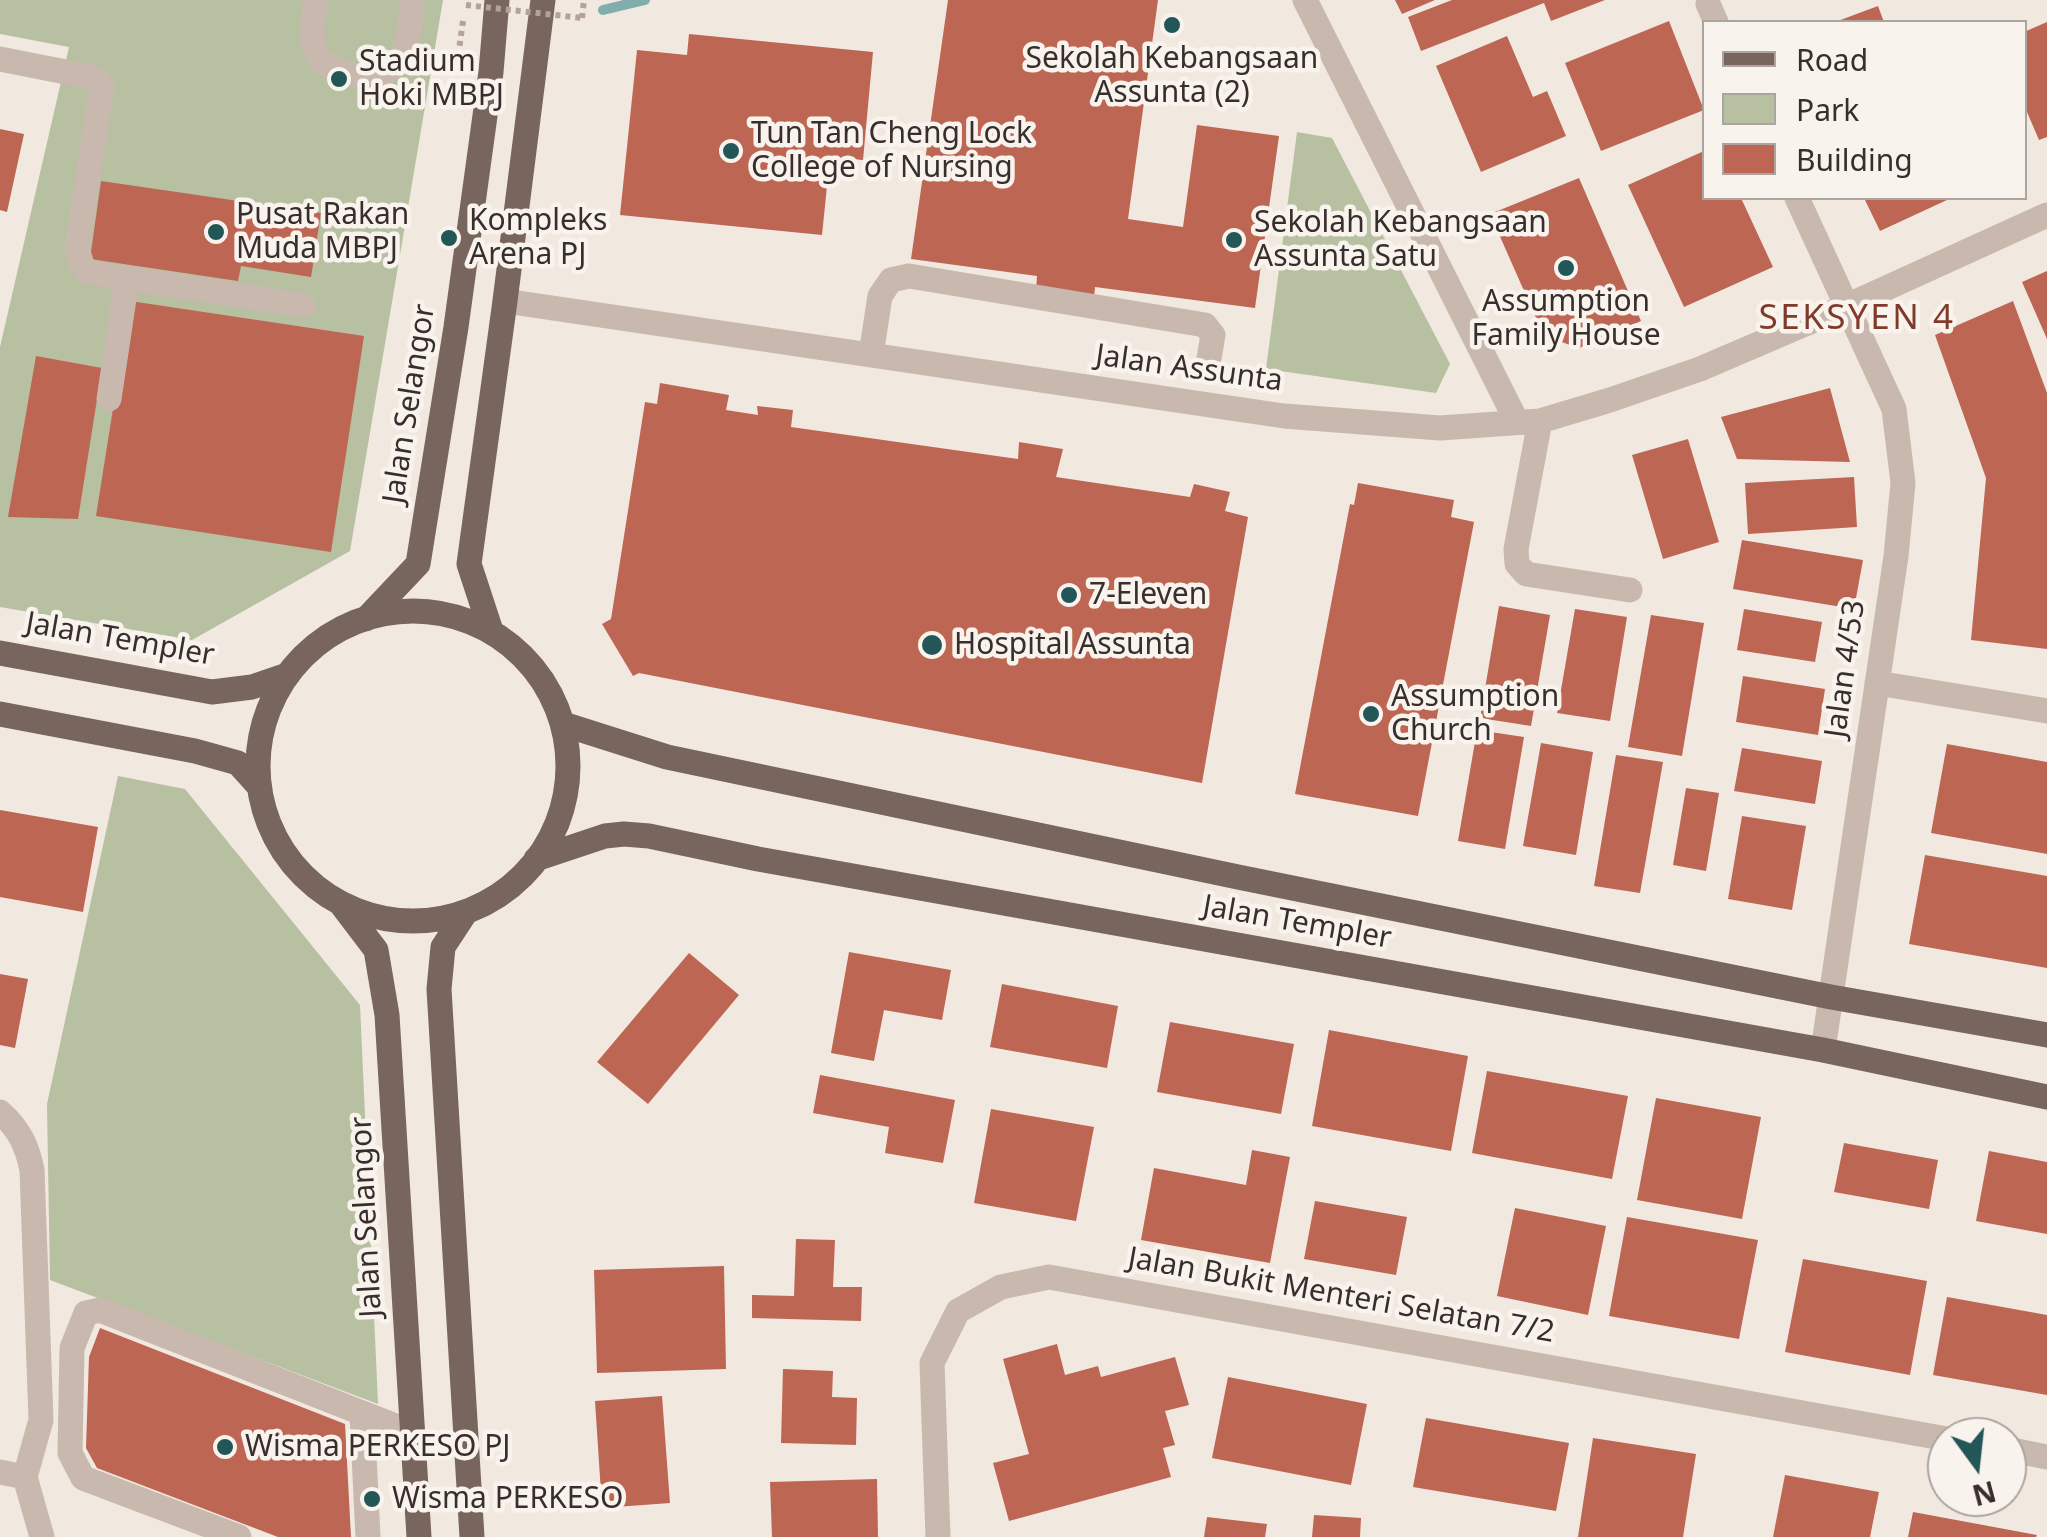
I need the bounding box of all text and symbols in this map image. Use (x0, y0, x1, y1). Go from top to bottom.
marker: Sekolah Kebangsaan Assunta (2) (1161, 14, 1183, 36)
legend (1702, 20, 2027, 200)
text: Road (1796, 39, 1868, 80)
place label: Sekolah Kebangsaan Assunta (2) (1026, 41, 1318, 112)
place label: Stadium Hoki MBPJ (359, 44, 504, 114)
marker: Stadium Hoki MBPJ (328, 68, 350, 90)
text: Park (1796, 89, 1859, 130)
place label: Tun Tan Cheng Lock College of Nursing (751, 116, 1032, 186)
text: Building (1796, 139, 1913, 180)
marker: Tun Tan Cheng Lock College of Nursing (720, 140, 742, 162)
place label: Pusat Rakan Muda MBPJ (236, 197, 409, 268)
place label: Kompleks Arena PJ (469, 203, 607, 274)
place label: Sekolah Kebangsaan Assunta Satu (1254, 205, 1547, 276)
marker: Pusat Rakan Muda MBPJ (205, 221, 227, 243)
marker: Kompleks Arena PJ (438, 227, 460, 249)
marker: Sekolah Kebangsaan Assunta Satu (1223, 229, 1245, 251)
marker: Assumption Family House (1555, 257, 1577, 279)
place label: Assumption Family House (1471, 284, 1661, 354)
district label: SEKSYEN 4 (1758, 298, 1956, 340)
street label: Jalan Selangor (376, 302, 444, 506)
street label: Jalan Assunta (1093, 338, 1285, 400)
place label: 7-Eleven (1089, 577, 1207, 613)
marker: 7-Eleven (1058, 584, 1080, 606)
street label: Jalan 4/53 (1819, 598, 1873, 740)
street label: Jalan Templer (23, 606, 217, 674)
place label: Hospital Assunta (954, 627, 1191, 663)
marker: Hospital Assunta (919, 632, 945, 658)
place label: Assumption Church (1391, 679, 1559, 750)
marker: Assumption Church (1360, 703, 1382, 725)
street label: Jalan Templer (1200, 889, 1394, 957)
street label: Jalan Selangor (344, 1115, 390, 1319)
street label: Jalan Bukit Menteri Selatan 7/2 (1125, 1241, 1557, 1351)
north arrow (1927, 1417, 2027, 1517)
place label: Wisma PERKESO PJ (245, 1429, 510, 1465)
marker: Wisma PERKESO PJ (214, 1436, 236, 1458)
text: N (1968, 1473, 2000, 1515)
place label: Wisma PERKESO (392, 1481, 623, 1517)
marker: Wisma PERKESO (361, 1488, 383, 1510)

